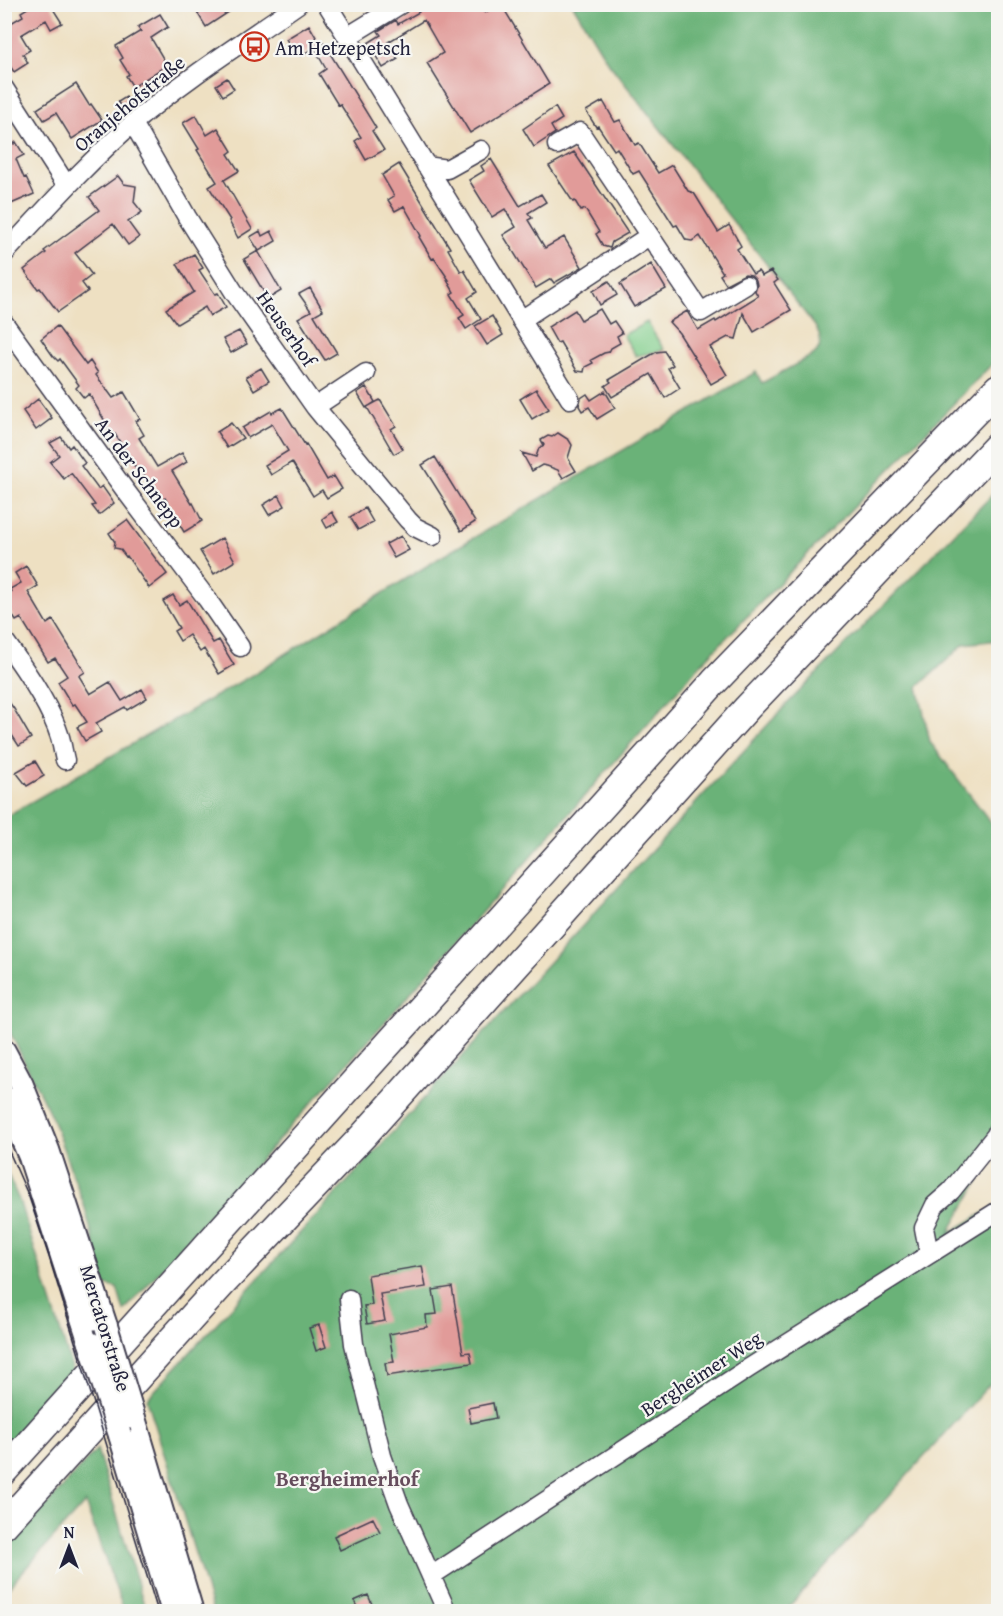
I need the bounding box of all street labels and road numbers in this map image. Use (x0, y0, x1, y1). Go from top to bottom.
street label: Oranjehofstraße (67, 48, 191, 158)
street label: Heuserhof (250, 284, 325, 374)
street label: An der Schnepp (89, 410, 191, 534)
street label: Mercatorstraße (73, 1261, 139, 1395)
street label: Bergheimer Weg (635, 1323, 767, 1423)

